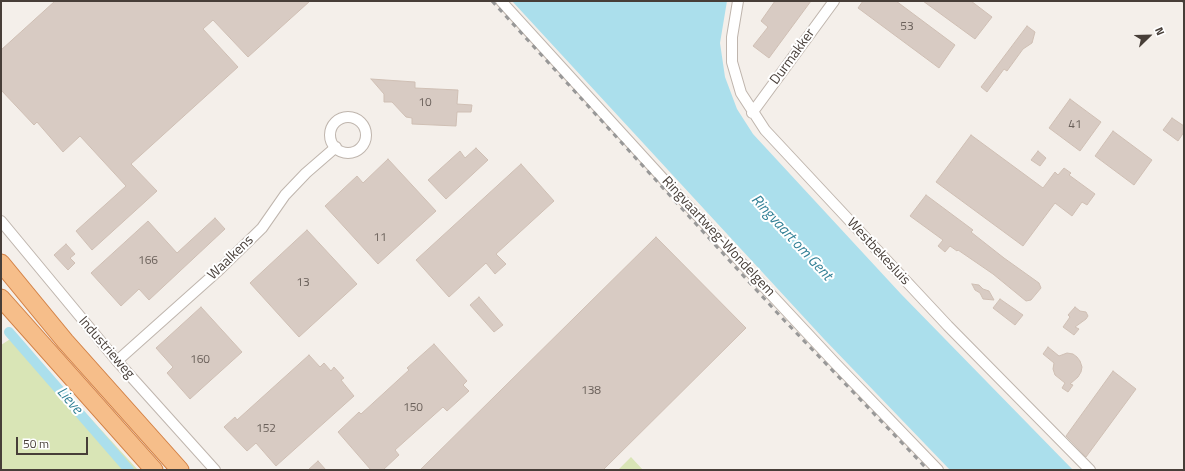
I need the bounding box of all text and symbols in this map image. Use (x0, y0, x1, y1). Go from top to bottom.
north arrow (1129, 16, 1169, 56)
house number: 53 (900, 20, 914, 34)
text: N (1151, 25, 1169, 38)
street label: Durmakker (767, 26, 819, 88)
house number: 10 (418, 96, 432, 110)
house number: 41 (1068, 118, 1082, 132)
street label: Ringvaartweg-Wondelgem (658, 173, 778, 301)
water label: Ringvaart om Gent (747, 191, 835, 285)
street label: Westbekesluis (843, 215, 913, 289)
house number: 11 (373, 231, 387, 245)
street label: Waalkens (205, 232, 257, 284)
house number: 166 (138, 254, 158, 268)
house number: 13 (296, 276, 310, 290)
street label: Industrieweg (74, 313, 138, 383)
house number: 160 (190, 353, 210, 367)
water label: Lieve (52, 384, 86, 418)
house number: 138 (581, 384, 601, 398)
house number: 150 (403, 401, 423, 415)
house number: 152 (256, 422, 276, 436)
scale bar (18, 429, 90, 455)
text: 50 m (23, 434, 49, 453)

